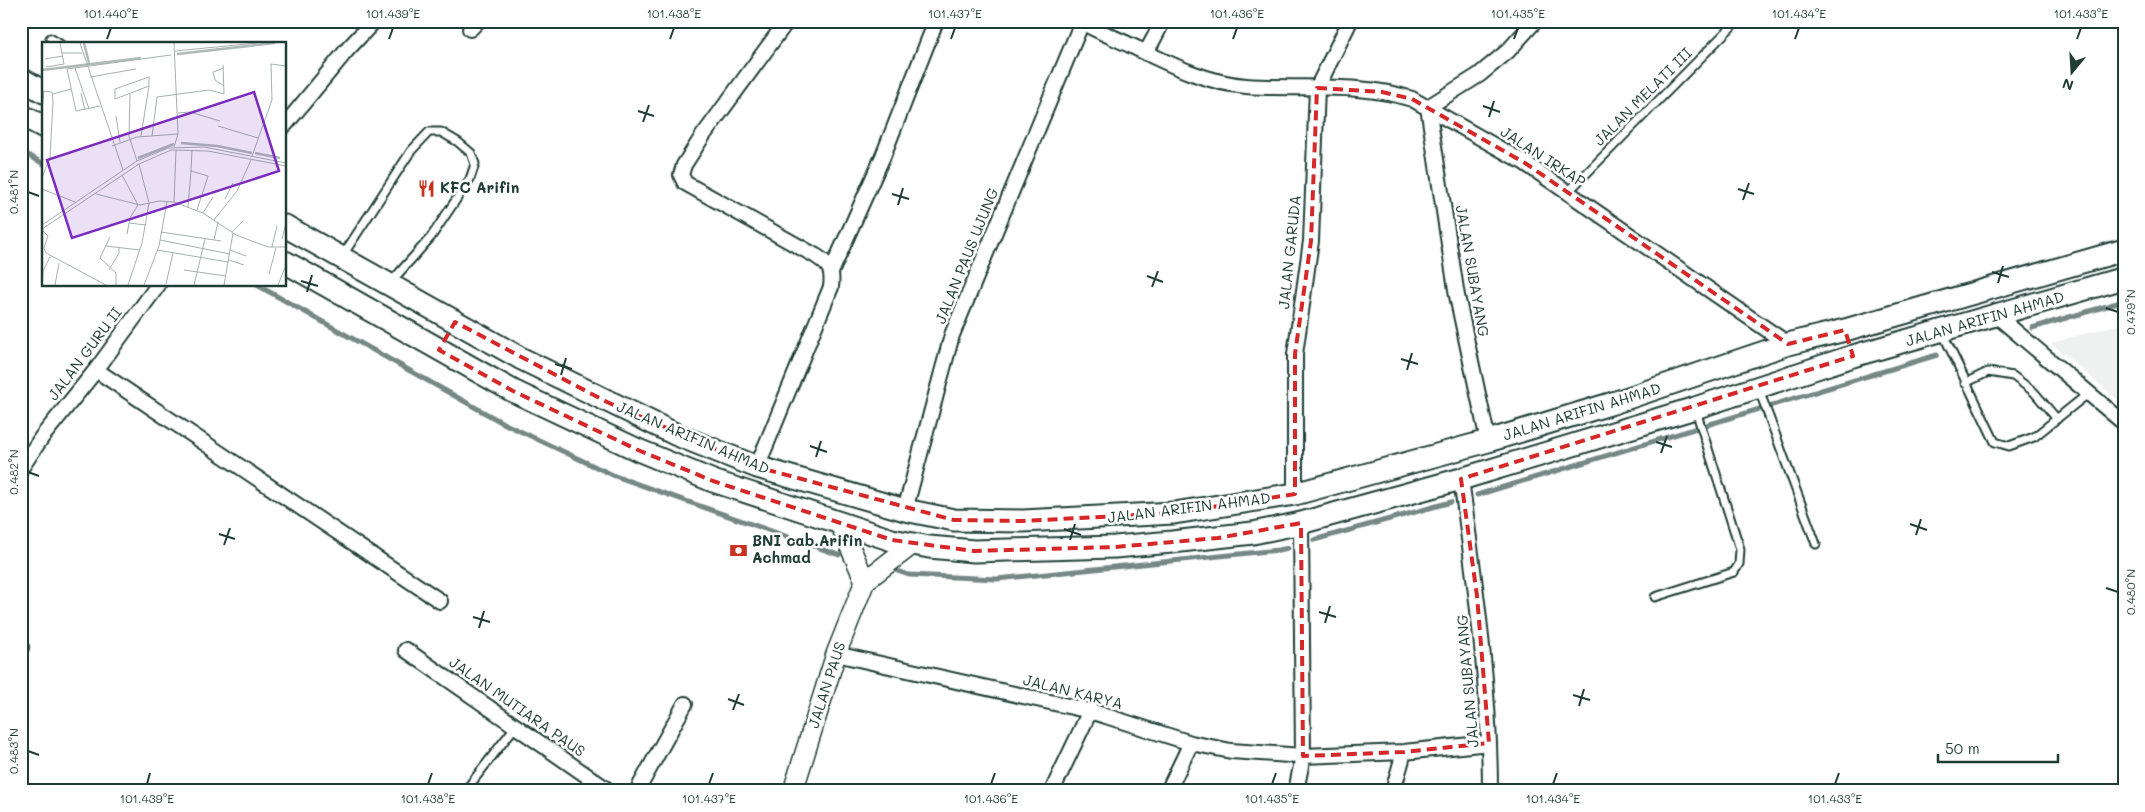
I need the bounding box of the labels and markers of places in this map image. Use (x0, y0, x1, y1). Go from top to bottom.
place label: KFC Arifin (440, 177, 519, 197)
restaurant icon: KFC Arifin (416, 178, 436, 198)
place label: BNI cab.Arifin Achmad (752, 530, 862, 567)
bank icon: BNI cab.Arifin Achmad (728, 540, 748, 560)

